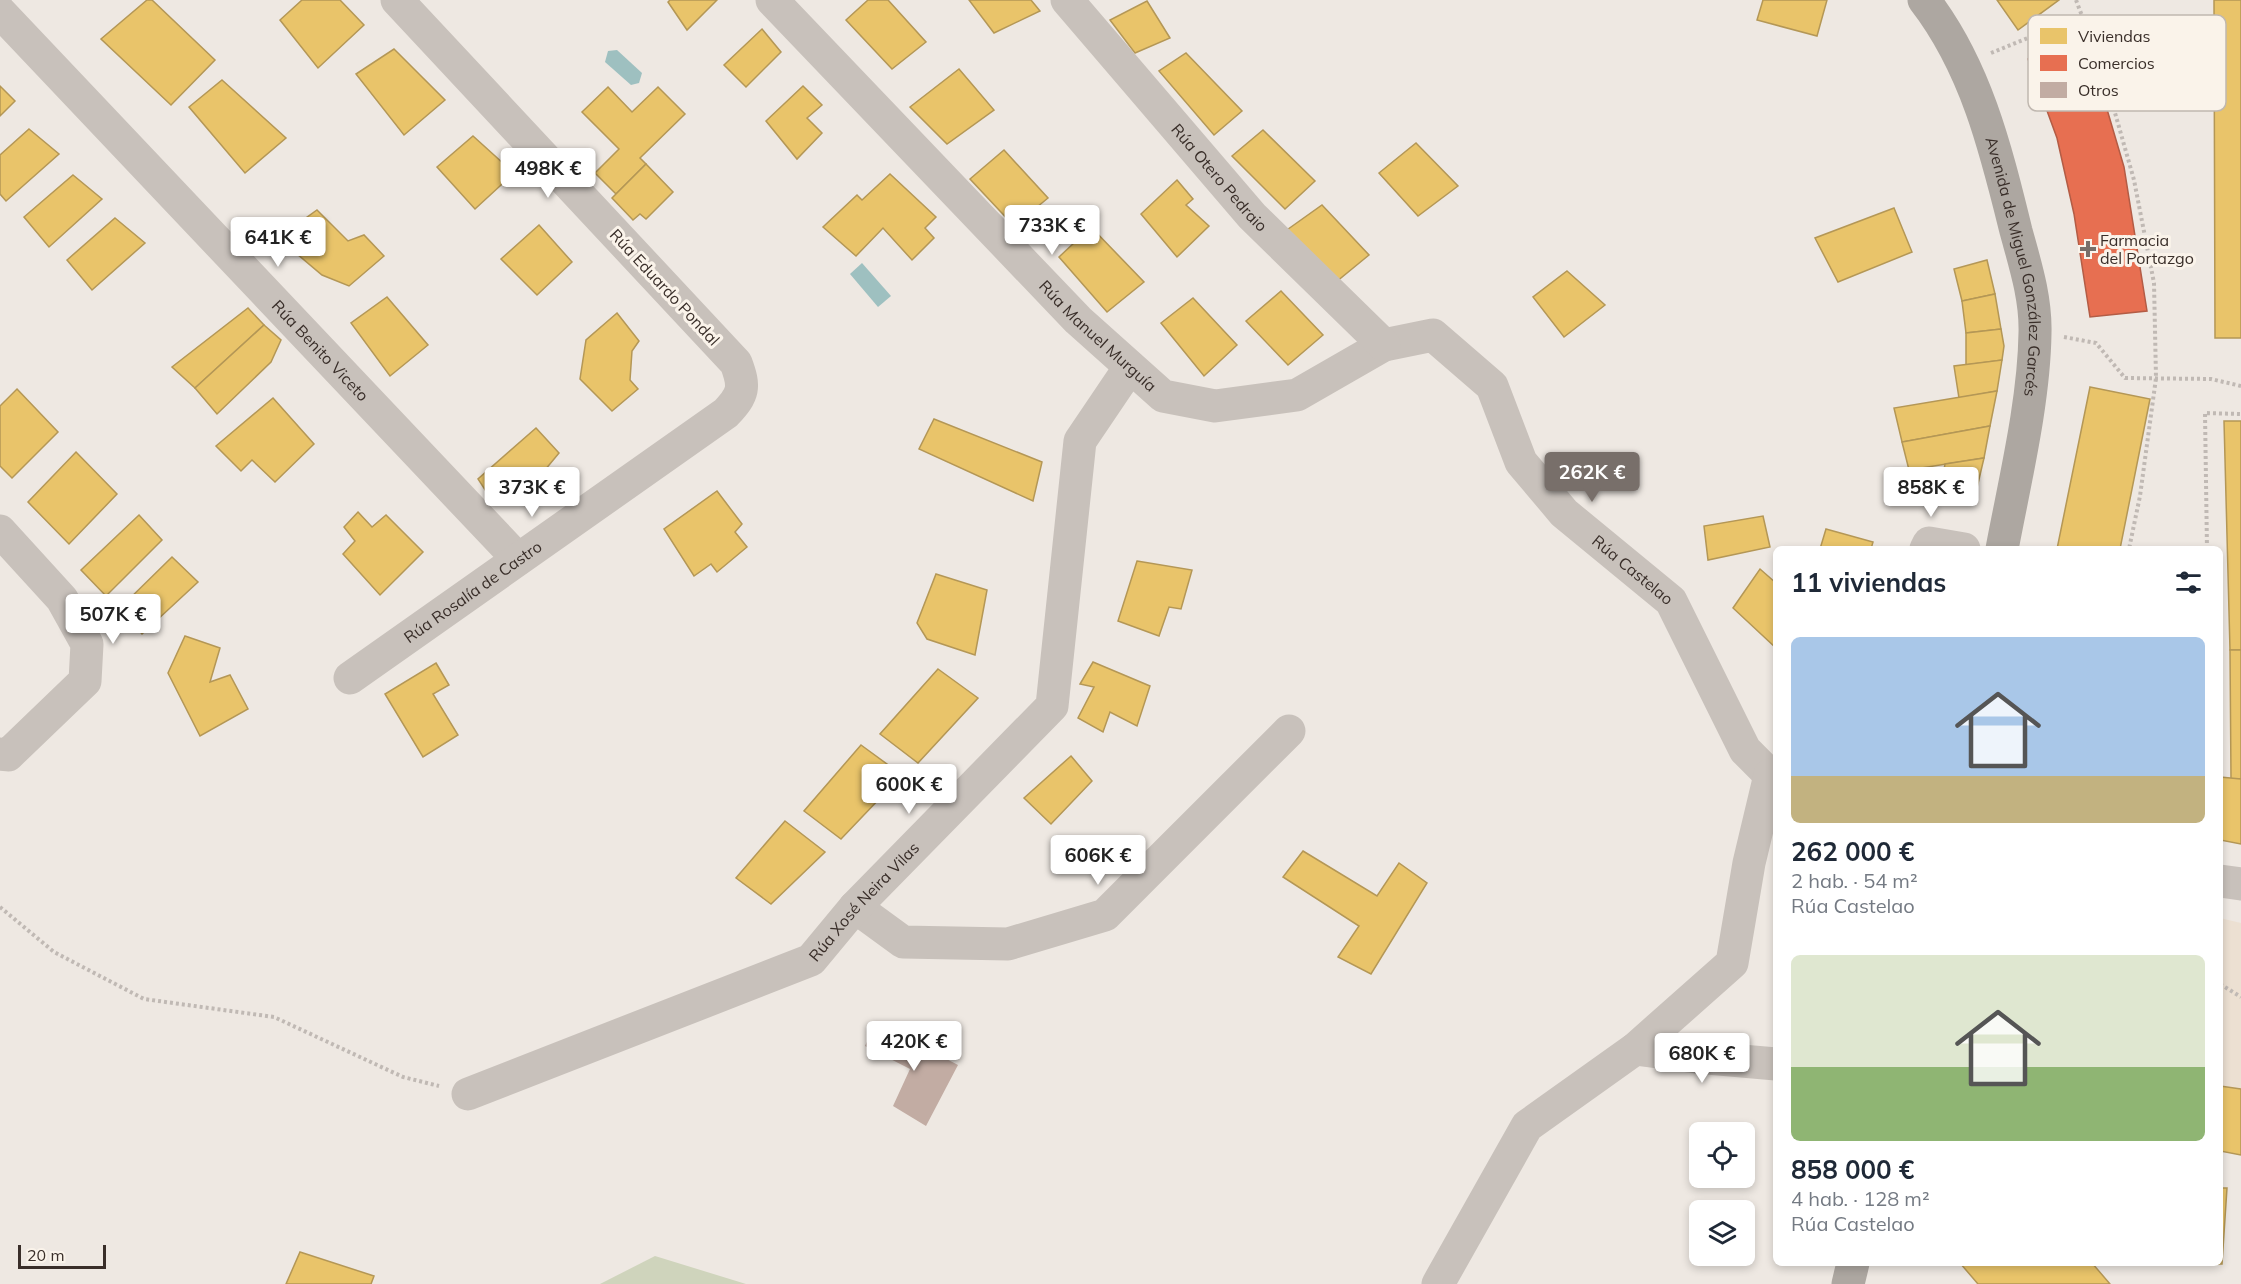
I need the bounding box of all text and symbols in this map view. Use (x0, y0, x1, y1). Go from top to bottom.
legend (2028, 15, 2226, 111)
text: Viviendas (2078, 26, 2151, 46)
text: Comercios (2078, 53, 2155, 73)
text: Otros (2078, 80, 2119, 100)
street label: Rúa Otero Pedraio (1167, 119, 1272, 236)
street label: Avenida de Miguel González Garcés (1981, 134, 2045, 398)
pin: 498K € (499, 148, 597, 199)
text: 498K € (515, 155, 581, 180)
pin: 733K € (1003, 205, 1101, 256)
text: 733K € (1019, 212, 1085, 237)
pin: 641K € (229, 217, 327, 268)
text: 641K € (245, 224, 311, 249)
street label: Rúa Eduardo Pondal (606, 225, 724, 349)
place label: Farmacia del Portazgo (2100, 230, 2194, 268)
marker: Farmacia del Portazgo (2081, 242, 2095, 256)
street label: Rúa Manuel Murguía (1035, 276, 1161, 396)
street label: Rúa Benito Viceto (268, 296, 373, 405)
pin: 262K € (1543, 452, 1641, 503)
text: 262K € (1559, 459, 1625, 484)
pin: 373K € (483, 467, 581, 518)
pin: 858K € (1882, 467, 1980, 518)
text: 373K € (499, 474, 565, 499)
text: 858K € (1898, 474, 1964, 499)
street label: Rúa Castelao (1588, 530, 1677, 609)
street label: Rúa Rosalía de Castro (400, 536, 545, 647)
text: 11 viviendas (1791, 566, 1946, 599)
icon: filters (2172, 566, 2205, 599)
pin: 507K € (64, 594, 162, 645)
text: 507K € (80, 601, 146, 626)
icon: home (1944, 676, 2052, 784)
pin: 600K € (860, 764, 958, 815)
text: 600K € (876, 771, 942, 796)
pin: 606K € (1049, 835, 1147, 886)
text: 262 000 € (1791, 835, 1914, 868)
street label: Rúa Xosé Neira Vilas (804, 838, 923, 965)
text: 606K € (1065, 842, 1131, 867)
text: 2 hab. · 54 m² (1791, 868, 1918, 893)
text: Rúa Castelao (1791, 893, 1915, 918)
icon: home (1944, 994, 2052, 1102)
pin: 420K € (865, 1021, 963, 1072)
text: 420K € (881, 1028, 947, 1053)
pin: 680K € (1653, 1033, 1751, 1084)
text: 680K € (1669, 1040, 1735, 1065)
map controls (1689, 1122, 1755, 1266)
button: locate (1689, 1122, 1755, 1188)
text: 858 000 € (1791, 1153, 1914, 1186)
text: 4 hab. · 128 m² (1791, 1186, 1930, 1211)
button: layers (1689, 1200, 1755, 1266)
text: Rúa Castelao (1791, 1211, 1915, 1236)
scale bar (18, 1242, 106, 1270)
text: 20 m (27, 1245, 64, 1265)

